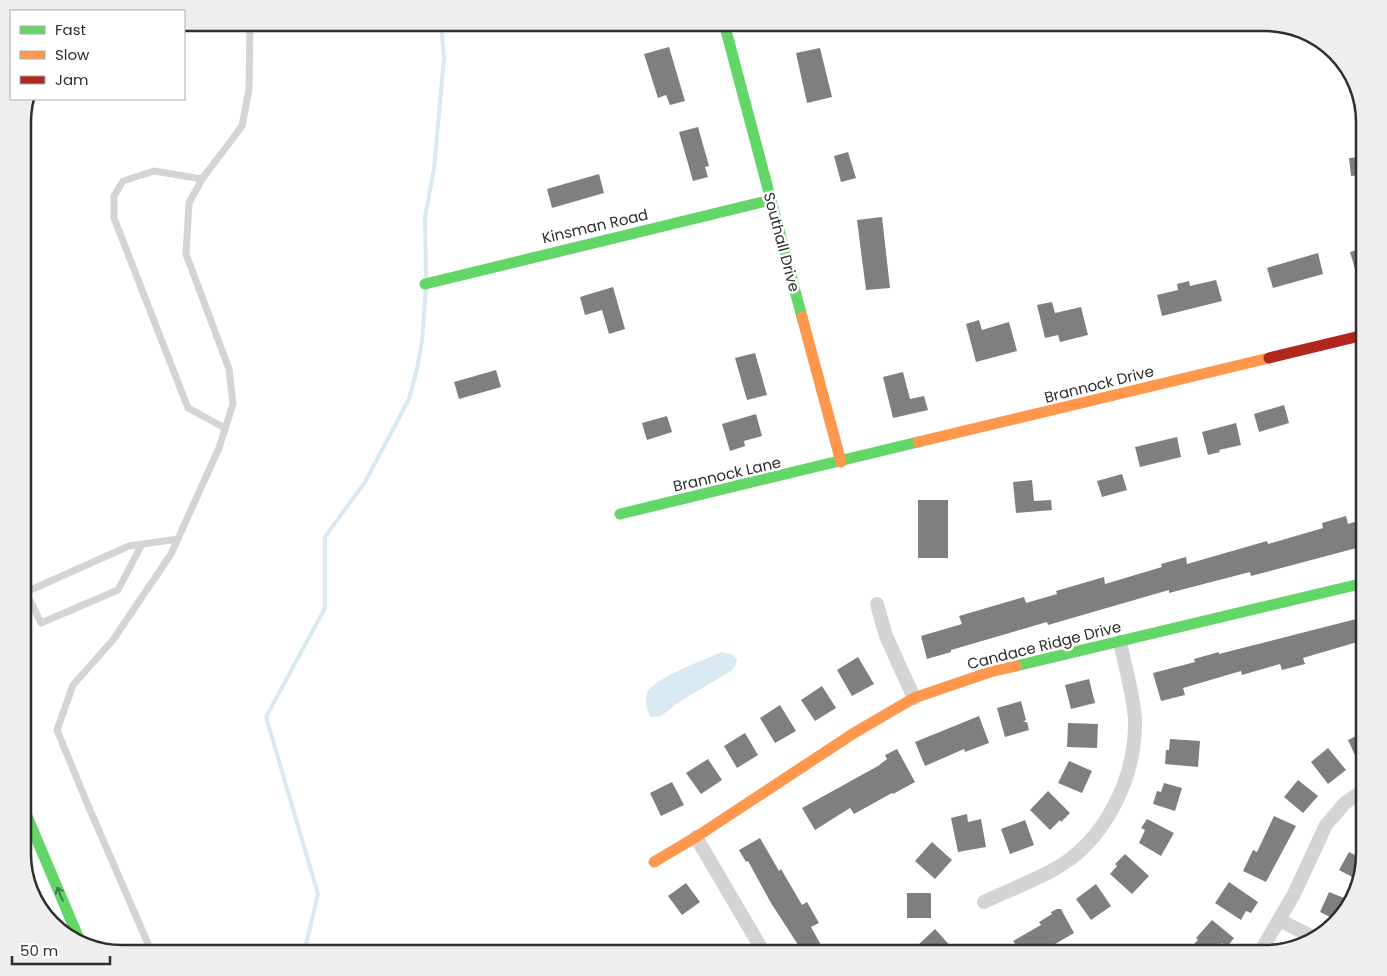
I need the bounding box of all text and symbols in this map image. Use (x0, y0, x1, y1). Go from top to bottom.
legend (10, 10, 185, 100)
text: Fast (55, 19, 86, 40)
text: Slow (55, 44, 90, 65)
text: Jam (55, 69, 89, 90)
street label: Southall Drive (759, 190, 805, 294)
street label: Kinsman Road (540, 204, 650, 248)
street label: Brannock Drive (1042, 360, 1156, 408)
street label: Brannock Lane (671, 451, 783, 497)
street label: Candace Ridge Drive (965, 616, 1123, 674)
one-way arrow (55, 887, 65, 902)
scale bar (12, 934, 110, 966)
text: 50 m (20, 940, 58, 961)

